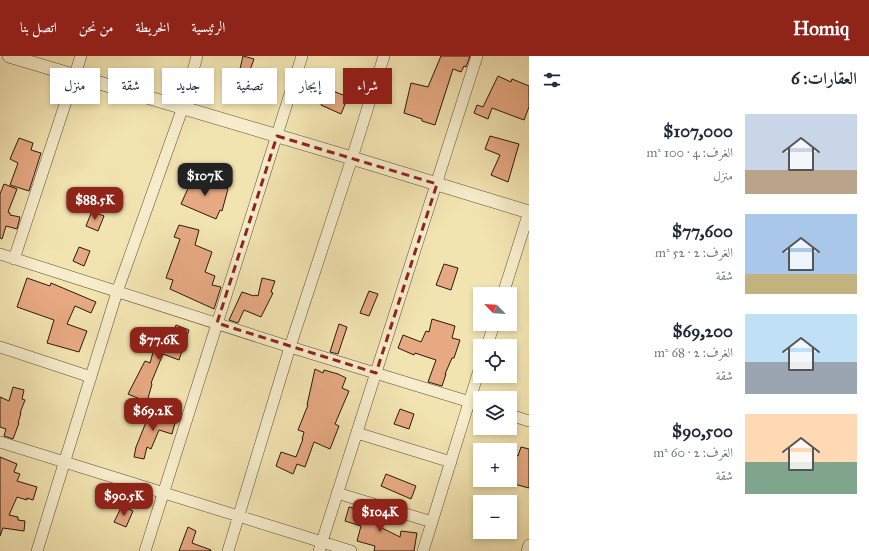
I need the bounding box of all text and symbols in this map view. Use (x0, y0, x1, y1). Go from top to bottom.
text: Homiq (793, 17, 849, 40)
text: اتصل بنا (20, 19, 57, 36)
text: من نحن (79, 19, 114, 36)
text: الخريطة (136, 19, 170, 36)
text: الرئيسية (192, 19, 225, 36)
chip: منزل (50, 68, 100, 104)
chip: شقة (108, 68, 154, 104)
chip: جديد (162, 68, 214, 104)
chip: تصفية (222, 68, 277, 104)
chip: إيجار (285, 68, 335, 104)
chip: شراء (343, 68, 392, 104)
text: العقارات: 6 (791, 68, 857, 89)
icon: filters (541, 69, 563, 91)
text: $107,000 (663, 121, 733, 142)
icon: home (777, 130, 825, 178)
text: الغرف: 4 · 100 m² (646, 145, 733, 161)
pin: $107K (177, 163, 233, 197)
text: $107K (187, 168, 223, 184)
text: منزل (713, 168, 733, 184)
pin: $88.5K (62, 187, 128, 221)
text: $88.5K (75, 192, 115, 208)
text: $77,600 (672, 221, 733, 242)
icon: home (777, 230, 825, 278)
text: الغرف: 2 · 52 m² (655, 245, 733, 261)
text: شقة (716, 268, 733, 284)
north arrow (473, 287, 517, 331)
map controls (473, 287, 517, 539)
text: $69,200 (672, 321, 733, 342)
pin: $77.6K (126, 327, 192, 361)
icon: home (777, 330, 825, 378)
text: $77.6K (139, 332, 179, 348)
button: locate (473, 339, 517, 383)
text: الغرف: 2 · 68 m² (654, 345, 733, 361)
text: شقة (716, 368, 733, 384)
button: layers (473, 391, 517, 435)
pin: $69.2K (120, 398, 186, 432)
text: $69.2K (133, 403, 173, 419)
text: $90,500 (672, 421, 733, 442)
icon: home (777, 430, 825, 478)
button: + (473, 443, 517, 487)
text: الغرف: 2 · 60 m² (653, 445, 733, 461)
text: شقة (716, 468, 733, 484)
pin: $90.5K (91, 483, 157, 517)
text: $90.5K (104, 488, 144, 504)
button: − (473, 495, 517, 539)
pin: $104K (352, 499, 408, 533)
text: $104K (362, 504, 398, 520)

